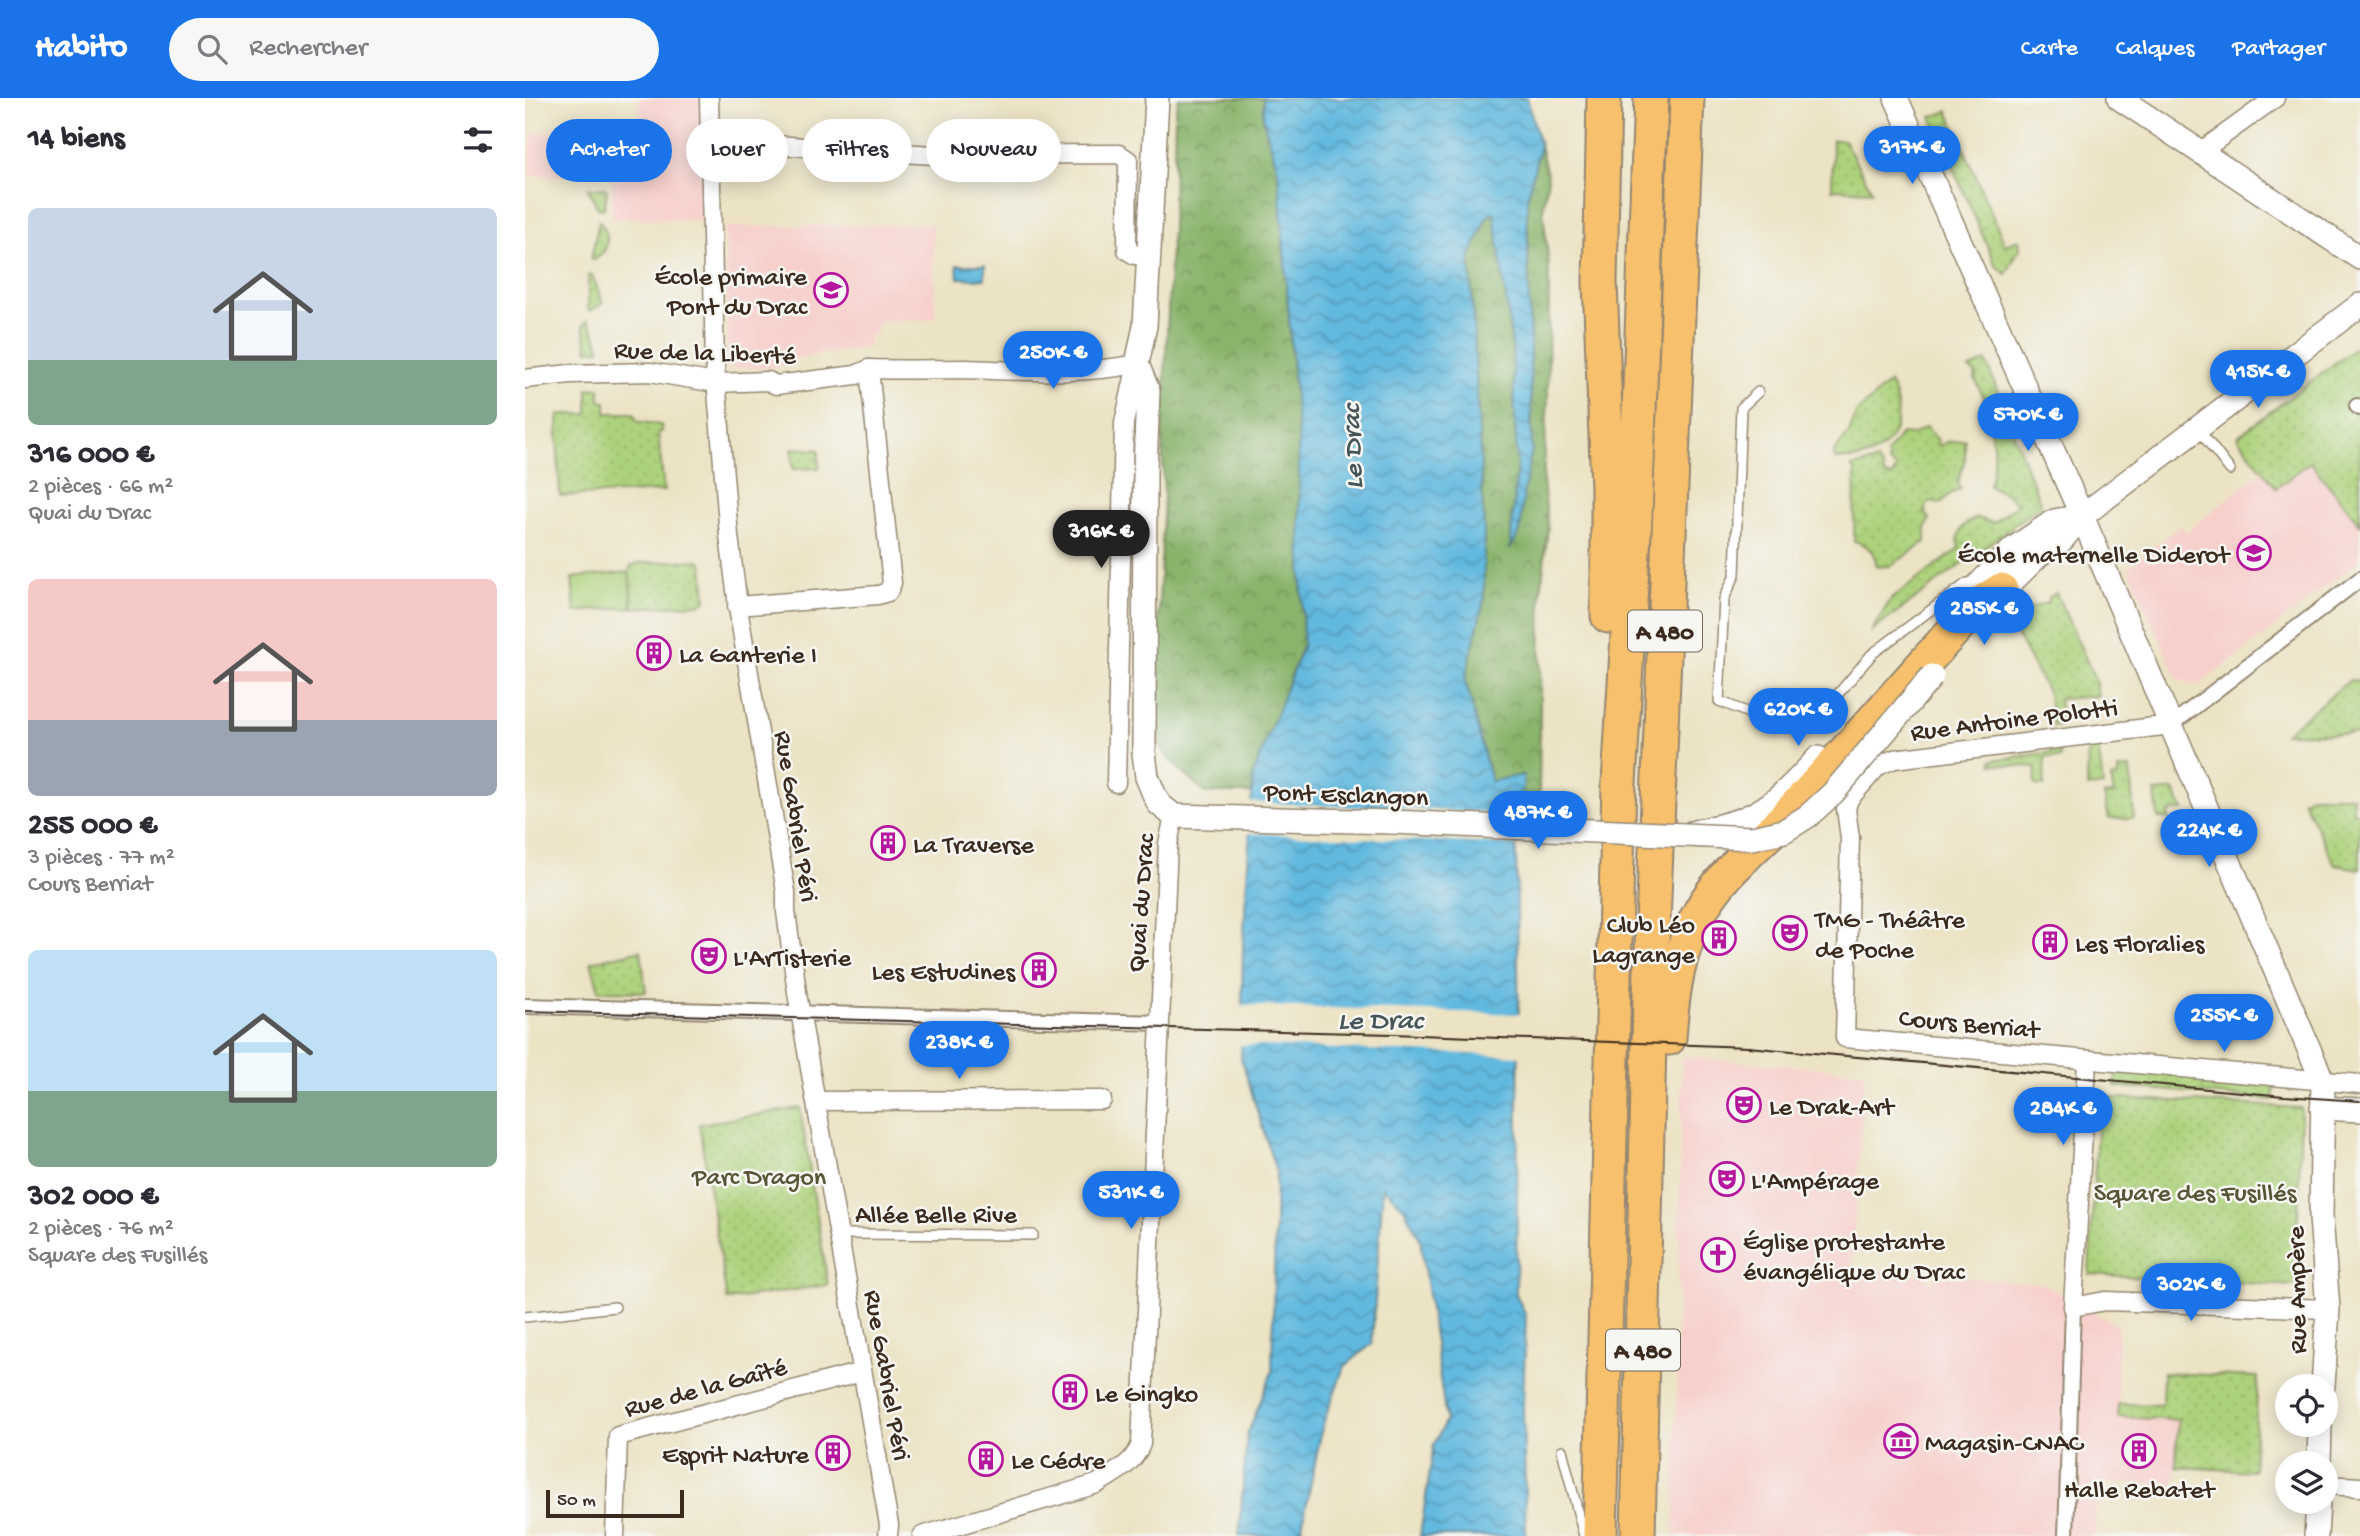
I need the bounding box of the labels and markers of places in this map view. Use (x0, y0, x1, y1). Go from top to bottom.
pin: 317K € (1855, 126, 1969, 186)
place label: École primaire Pont du Drac (654, 264, 808, 325)
school or university icon: École primaire Pont du Drac (812, 271, 850, 309)
pin: 250K € (996, 331, 1110, 391)
pin: 415K € (2201, 350, 2315, 410)
pin: 570K € (1971, 394, 2085, 453)
pin: 316K € (1044, 510, 1158, 570)
school or university icon: École maternelle Diderot (2235, 534, 2273, 572)
place label: École maternelle Diderot (1958, 542, 2231, 573)
pin: 285K € (1927, 588, 2041, 647)
building icon: La Ganterie I (635, 634, 673, 672)
place label: La Ganterie I (679, 642, 817, 673)
pin: 620K € (1741, 688, 1855, 748)
pin: 487K € (1481, 792, 1595, 851)
pin: 224K € (2152, 810, 2266, 869)
building icon: La Traverse (869, 824, 907, 862)
place label: La Traverse (913, 832, 1034, 863)
place label: TMG - Théâtre de Poche (1813, 907, 1966, 968)
place label: Club Léo Lagrange (1592, 912, 1696, 973)
theatre icon: TMG - Théâtre de Poche (1771, 914, 1809, 952)
building icon: Club Léo Lagrange (1700, 919, 1738, 957)
building icon: Les Floralies (2031, 923, 2069, 961)
place label: Les Floralies (2075, 931, 2206, 962)
theatre icon: L'ArTisterie (690, 937, 728, 975)
place label: L'ArTisterie (733, 945, 852, 976)
building icon: Les Estudines (1020, 951, 1058, 989)
place label: Les Estudines (872, 959, 1016, 990)
pin: 255K € (2167, 995, 2281, 1054)
pin: 238K € (902, 1021, 1016, 1081)
theatre icon: Le Drak-Art (1725, 1086, 1763, 1124)
pin: 284K € (2006, 1088, 2120, 1147)
place label: Le Drak-Art (1769, 1094, 1896, 1125)
theatre icon: L'Ampérage (1708, 1160, 1746, 1198)
place label: L'Ampérage (1751, 1168, 1880, 1199)
pin: 531K € (1074, 1172, 1188, 1231)
place label: Église protestante évangélique du Drac (1743, 1229, 1966, 1290)
church icon: Église protestante évangélique du Drac (1699, 1236, 1737, 1274)
pin: 302K € (2134, 1264, 2248, 1323)
building icon: Le Gingko (1051, 1373, 1089, 1411)
place label: Le Gingko (1095, 1381, 1198, 1412)
museum icon: Magasin-CNAC (1882, 1422, 1920, 1460)
place label: Magasin-CNAC (1925, 1430, 2085, 1461)
building icon: Halle Rebatet (2120, 1432, 2158, 1470)
building icon: Esprit Nature (814, 1434, 852, 1472)
building icon: Le Cédre (967, 1440, 1005, 1478)
place label: Esprit Nature (662, 1442, 810, 1473)
place label: Le Cédre (1011, 1448, 1106, 1479)
place label: Halle Rebatet (2064, 1477, 2216, 1508)

